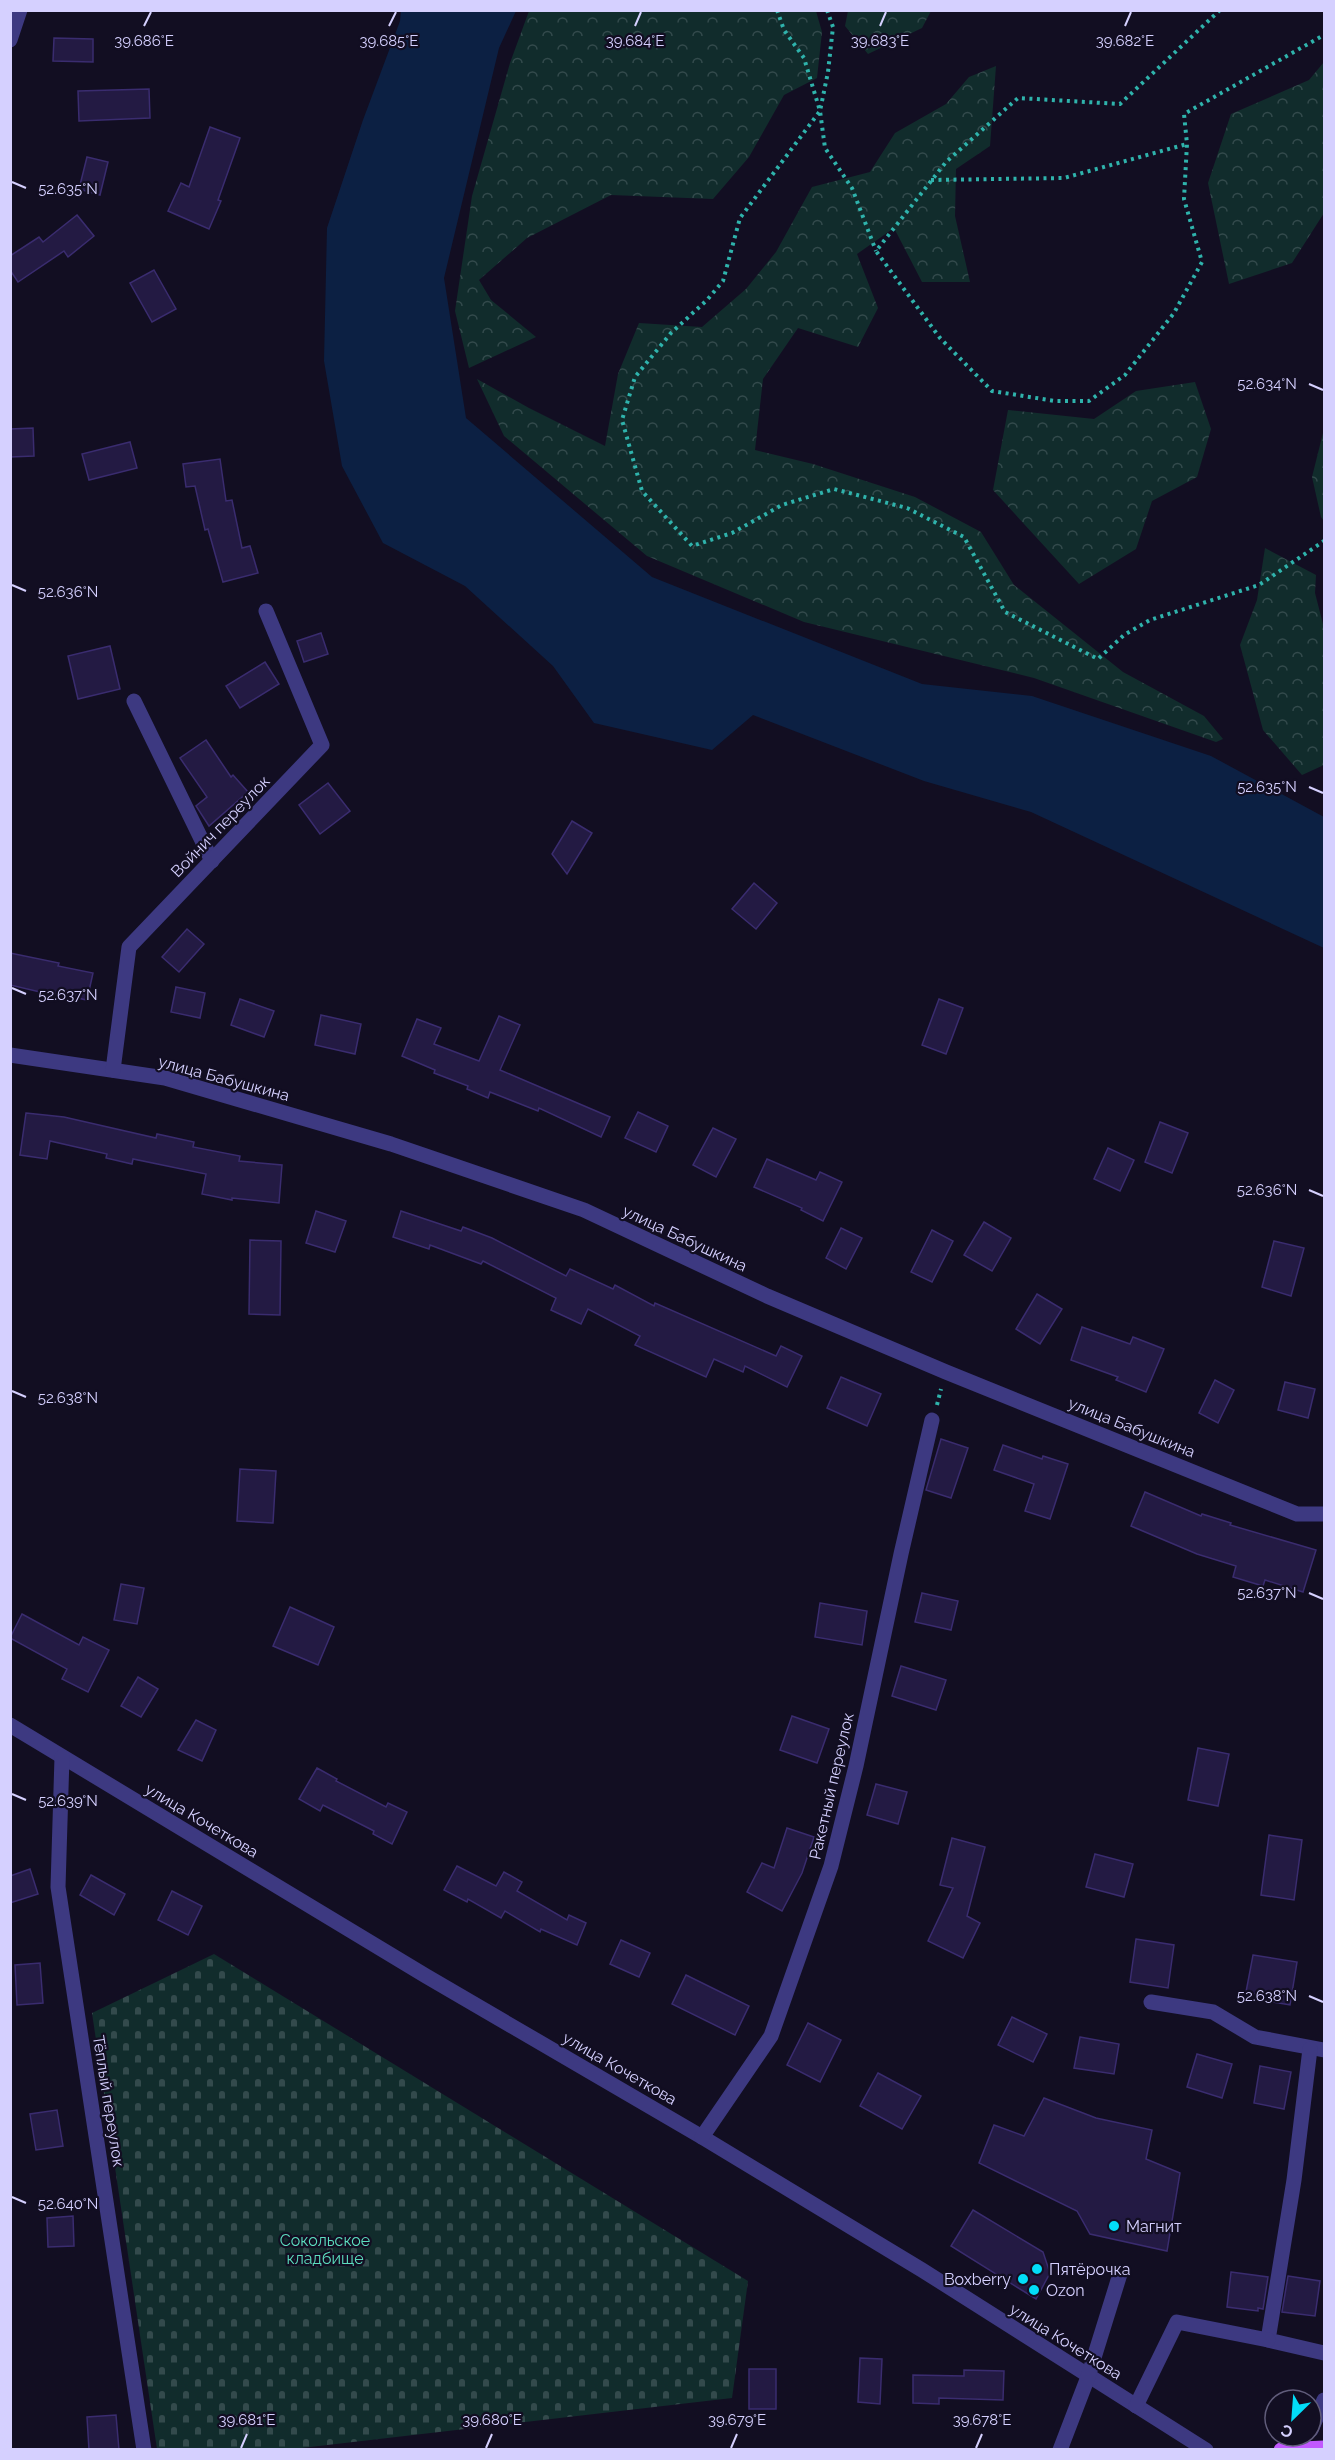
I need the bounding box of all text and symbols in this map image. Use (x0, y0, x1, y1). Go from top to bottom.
text: 39.686°E (114, 32, 174, 50)
text: 39.685°E (360, 32, 418, 50)
text: 39.684°E (606, 32, 664, 50)
text: 39.683°E (851, 32, 909, 50)
text: 39.682°E (1096, 32, 1154, 50)
text: 52.635°N (38, 180, 98, 198)
text: 52.634°N (1237, 375, 1297, 393)
text: 52.636°N (38, 583, 98, 601)
street label: Войнич переулок (167, 772, 274, 881)
text: 52.635°N (1237, 778, 1297, 796)
text: 52.637°N (38, 986, 98, 1004)
street label: улица Бабушкина (156, 1052, 292, 1105)
text: 52.636°N (1237, 1181, 1297, 1199)
street label: улица Бабушкина (619, 1201, 750, 1276)
text: 52.638°N (38, 1389, 98, 1407)
street label: улица Бабушкина (1066, 1393, 1198, 1462)
text: 52.637°N (1237, 1584, 1297, 1602)
street label: Ракетный переулок (805, 1711, 858, 1862)
street label: улица Кочеткова (142, 1779, 262, 1862)
text: 52.639°N (38, 1792, 98, 1810)
text: 52.638°N (1237, 1987, 1297, 2005)
street label: улица Кочеткова (559, 2028, 680, 2109)
street label: Тёплый переулок (89, 2034, 128, 2168)
text: 52.640°N (38, 2195, 98, 2213)
place label: Магнит (1126, 2217, 1182, 2236)
marker: Магнит (1107, 2219, 1121, 2233)
park label: Сокольское кладбище (280, 2231, 370, 2268)
place label: Пятёрочка (1049, 2260, 1130, 2279)
marker: Пятёрочка (1030, 2262, 1044, 2276)
place label: Boxberry (944, 2270, 1011, 2289)
marker: Boxberry (1016, 2272, 1030, 2286)
place label: Ozon (1046, 2281, 1085, 2300)
marker: Ozon (1027, 2283, 1041, 2297)
street label: улица Кочеткова (1006, 2299, 1125, 2384)
north arrow (1263, 2388, 1323, 2448)
text: 39.681°E (219, 2411, 275, 2429)
text: 39.680°E (462, 2411, 522, 2429)
text: 39.679°E (708, 2411, 766, 2429)
text: 39.678°E (953, 2411, 1011, 2429)
text: С (1278, 2420, 1296, 2442)

